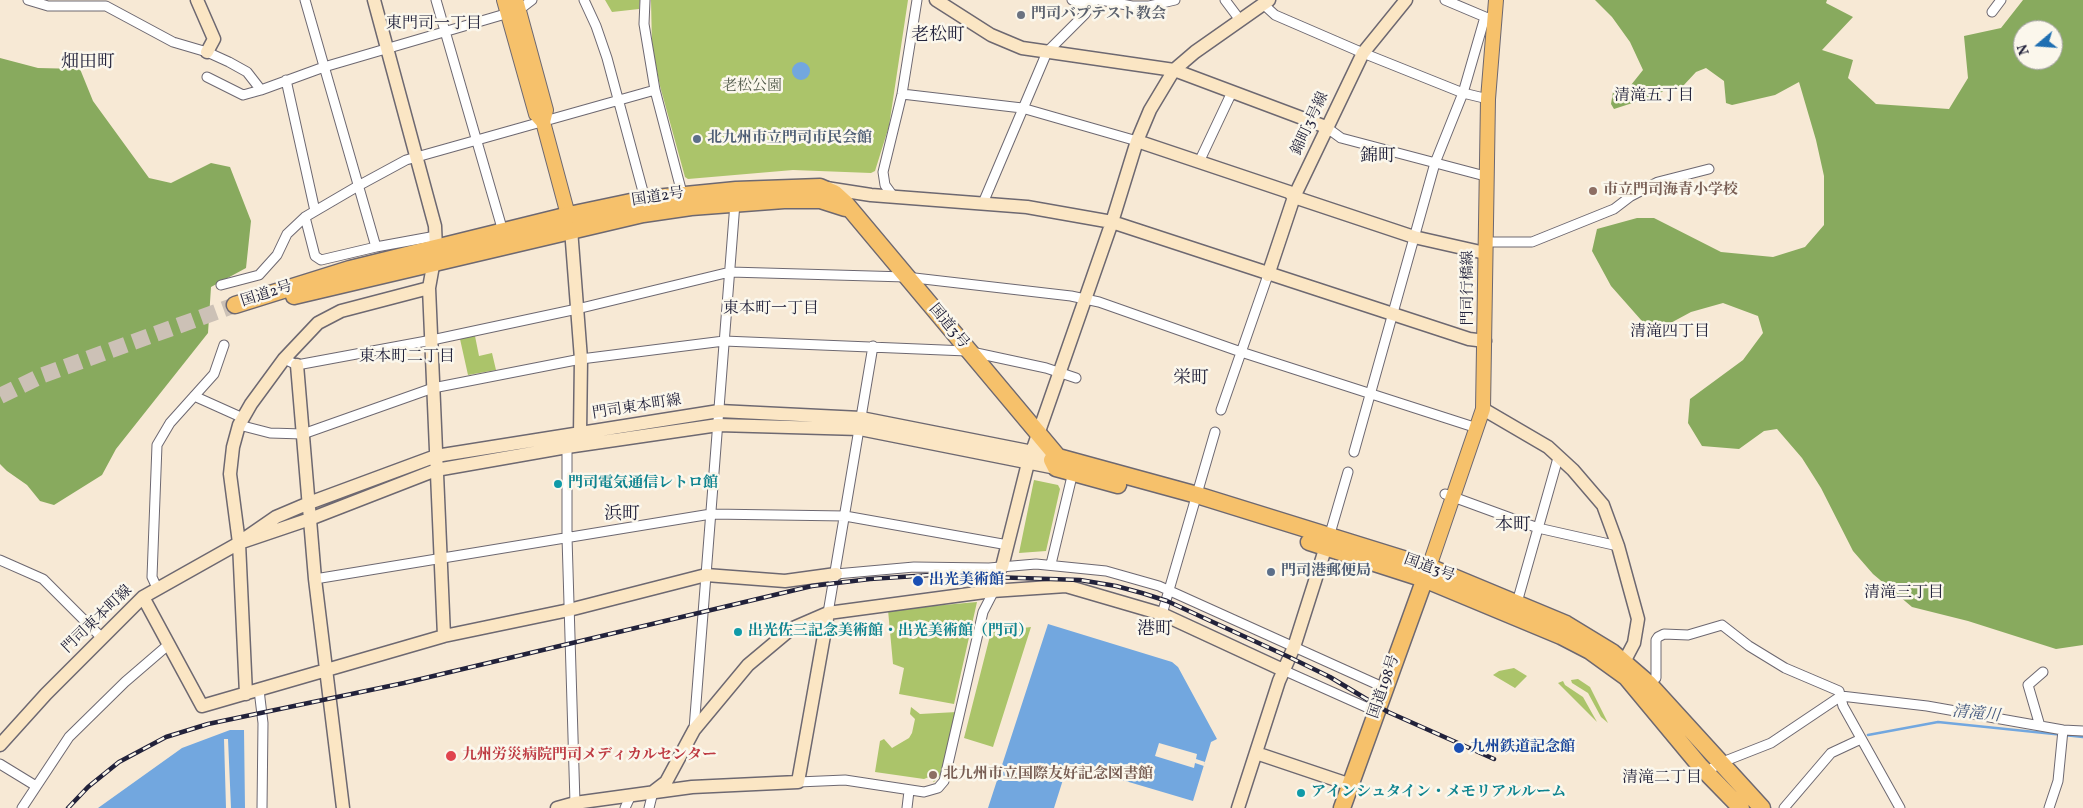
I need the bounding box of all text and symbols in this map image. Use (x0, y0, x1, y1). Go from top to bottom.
place label: 門司バプテスト教会 (1031, 6, 1166, 24)
marker: 門司バプテスト教会 (1015, 9, 1027, 21)
district label: 東門司一丁目 (386, 15, 482, 35)
north arrow (2013, 20, 2063, 70)
district label: 老松町 (911, 26, 965, 48)
text: N (2014, 42, 2035, 57)
district label: 畑田町 (61, 53, 115, 75)
park label: 老松公園 (722, 78, 782, 96)
district label: 清滝五丁目 (1614, 87, 1694, 107)
street label: 錦町3号線 (1289, 90, 1333, 158)
place label: 北九州市立門司市民会館 (707, 130, 872, 148)
marker: 北九州市立門司市民会館 (691, 133, 703, 145)
district label: 錦町 (1360, 147, 1396, 169)
place label: 市立門司海青小学校 (1603, 182, 1738, 200)
street label: 国道2号 (630, 185, 686, 211)
marker: 市立門司海青小学校 (1587, 185, 1599, 197)
street label: 門司行橋線 (1460, 251, 1478, 325)
street label: 国道2号 (239, 278, 295, 312)
district label: 東本町一丁目 (723, 300, 819, 320)
street label: 国道3号 (924, 301, 972, 353)
district label: 清滝四丁目 (1630, 323, 1710, 343)
district label: 東本町二丁目 (359, 348, 455, 368)
district label: 栄町 (1173, 369, 1209, 391)
street label: 門司東本町線 (591, 392, 683, 424)
place label: 門司電気通信レトロ館 (568, 475, 718, 493)
marker: 門司電気通信レトロ館 (552, 478, 564, 490)
district label: 浜町 (604, 505, 640, 527)
district label: 本町 (1495, 516, 1531, 538)
street label: 国道3号 (1401, 552, 1457, 586)
place label: 門司港郵便局 (1281, 563, 1371, 581)
marker: 門司港郵便局 (1265, 566, 1277, 578)
place label: 出光美術館 (929, 572, 1004, 590)
marker: 出光美術館 (911, 574, 925, 588)
street label: 門司東本町線 (59, 582, 137, 658)
district label: 清滝三丁目 (1864, 584, 1944, 604)
district label: 港町 (1137, 620, 1173, 642)
place label: 出光佐三記念美術館・出光美術館（門司） (748, 623, 1033, 641)
marker: 出光佐三記念美術館・出光美術館（門司） (732, 626, 744, 638)
street label: 国道198号 (1366, 653, 1404, 721)
water label: 清滝川 (1951, 703, 2001, 727)
place label: 九州鉄道記念館 (1470, 739, 1575, 757)
marker: 九州鉄道記念館 (1452, 741, 1466, 755)
place label: 九州労災病院門司メディカルセンター (462, 747, 717, 765)
marker: 九州労災病院門司メディカルセンター (444, 749, 458, 763)
place label: 北九州市立国際友好記念図書館 (943, 766, 1153, 784)
marker: 北九州市立国際友好記念図書館 (927, 769, 939, 781)
district label: 清滝二丁目 (1622, 769, 1702, 789)
place label: アインシュタイン・メモリアルルーム (1311, 784, 1566, 802)
marker: アインシュタイン・メモリアルルーム (1295, 787, 1307, 799)

